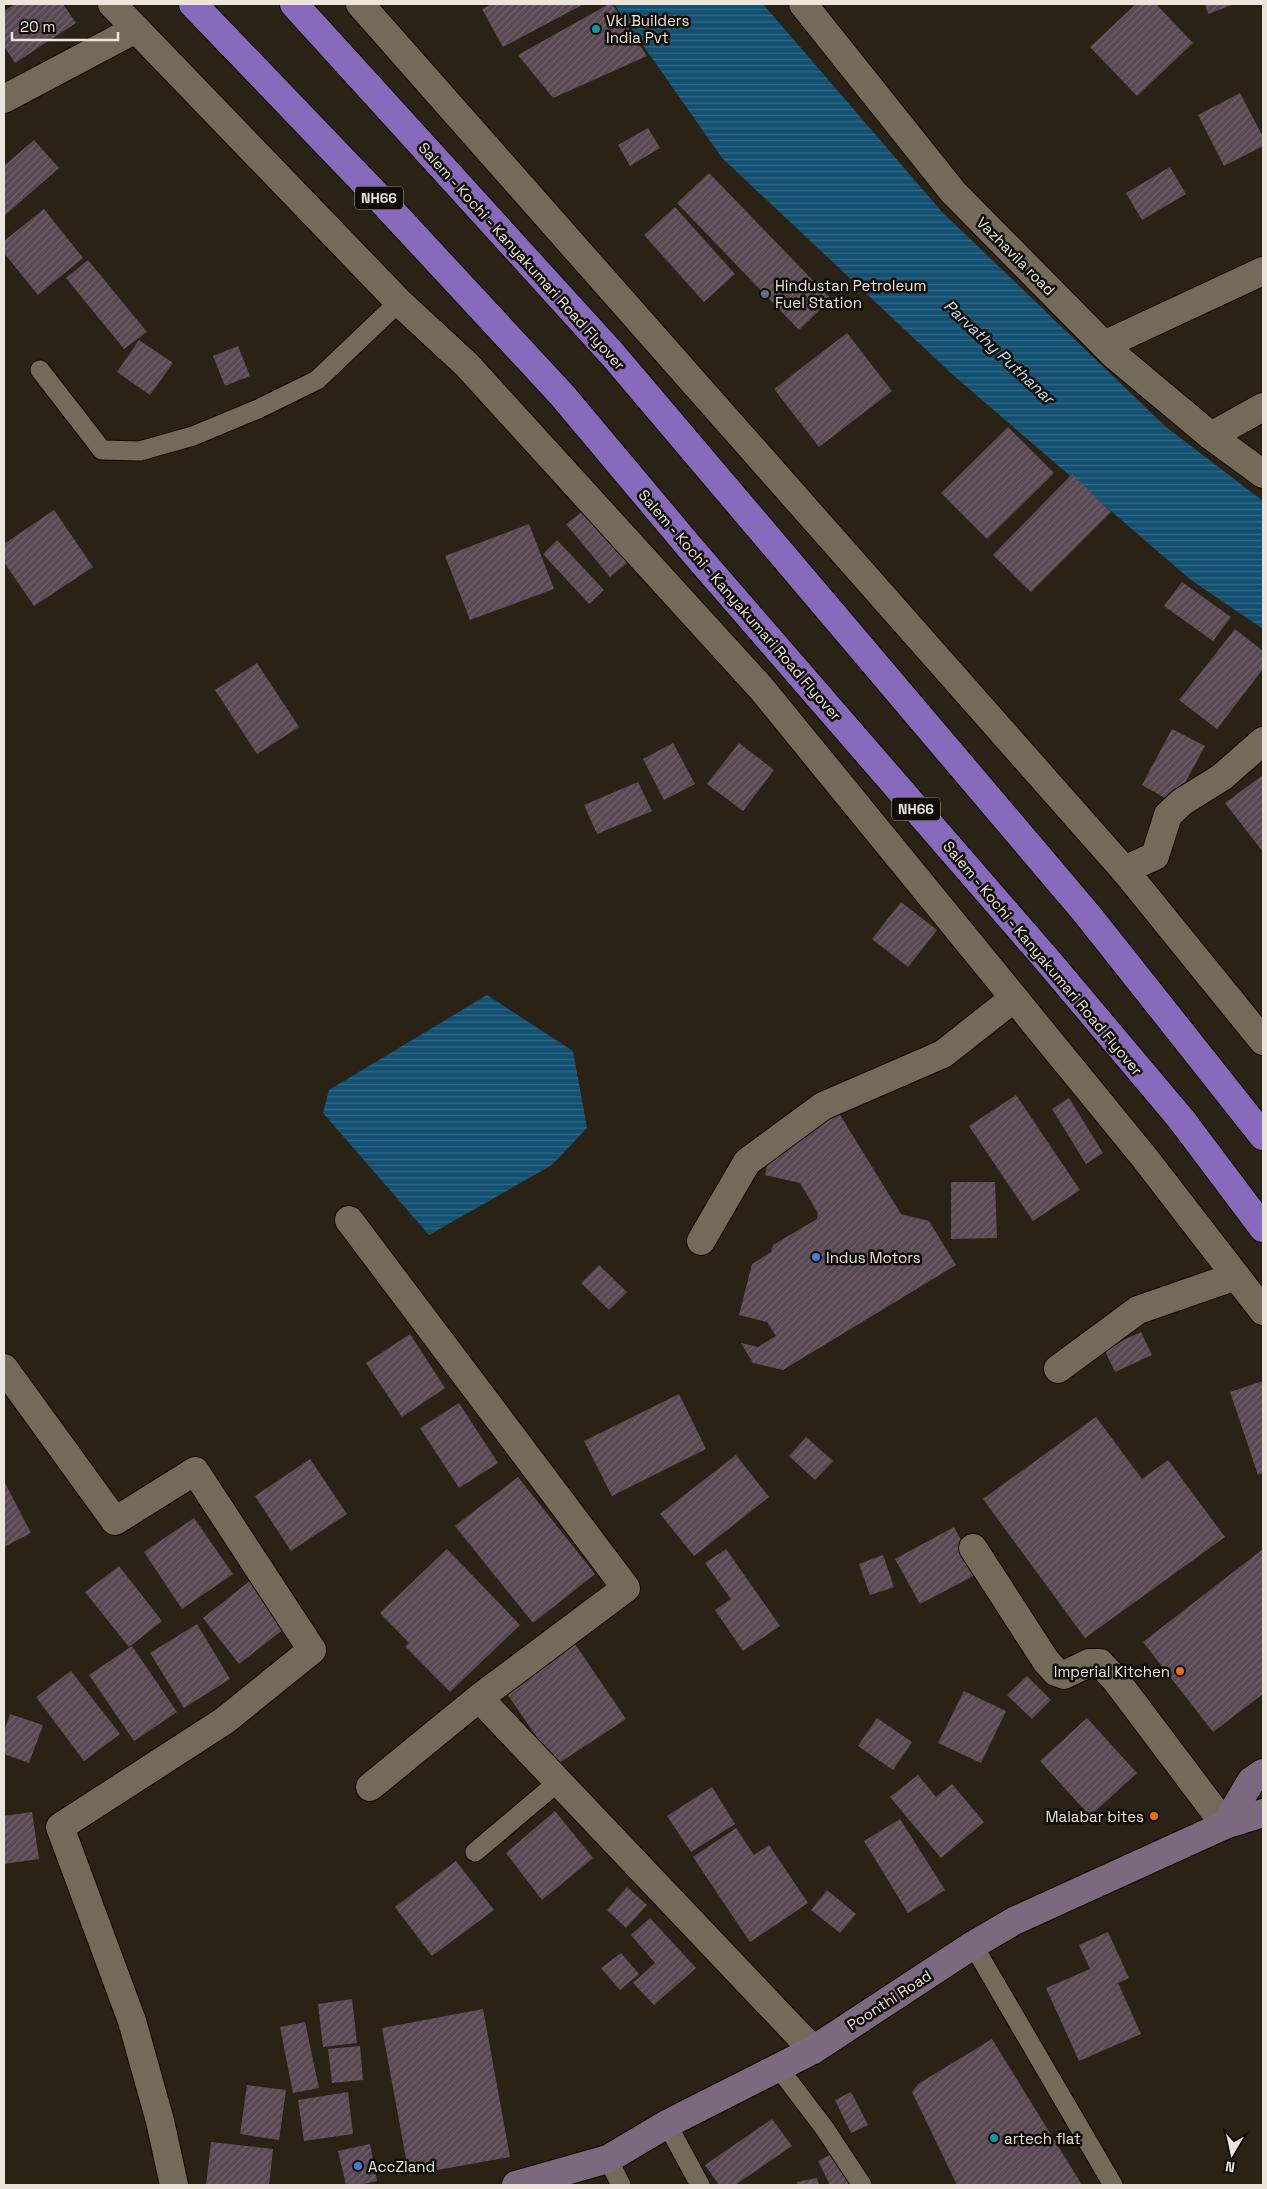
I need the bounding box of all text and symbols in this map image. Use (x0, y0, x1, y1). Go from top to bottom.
scale bar (12, 10, 119, 42)
place label: Vkl Builders India Pvt (606, 11, 689, 47)
text: 20 m (20, 17, 55, 36)
marker: Vkl Builders India Pvt (590, 23, 602, 35)
street label: Salem - Kochi - Kanyakumari Road Flyover (415, 138, 630, 374)
road number: NH66 (355, 187, 403, 210)
street label: Vazhavila road (973, 213, 1059, 299)
place label: Hindustan Petroleum Fuel Station (775, 276, 926, 312)
marker: Hindustan Petroleum Fuel Station (759, 288, 771, 300)
water label: Parvathy Puthanar (939, 295, 1060, 410)
street label: Salem - Kochi - Kanyakumari Road Flyover (634, 486, 846, 725)
road number: NH66 (892, 798, 940, 821)
street label: Salem - Kochi - Kanyakumari Road Flyover (939, 837, 1147, 1079)
place label: Indus Motors (826, 1248, 921, 1267)
marker: Indus Motors (810, 1251, 822, 1263)
place label: Imperial Kitchen (1054, 1662, 1170, 1681)
marker: Imperial Kitchen (1174, 1665, 1186, 1677)
place label: Malabar bites (1046, 1807, 1144, 1826)
marker: Malabar bites (1148, 1810, 1160, 1822)
street label: Poonthi Road (843, 1966, 935, 2034)
place label: artech flat (1004, 2129, 1081, 2148)
north arrow (1207, 2129, 1257, 2179)
marker: artech flat (988, 2132, 1000, 2144)
place label: AccZland (368, 2157, 435, 2176)
text: N (1224, 2157, 1236, 2176)
marker: AccZland (352, 2160, 364, 2172)

